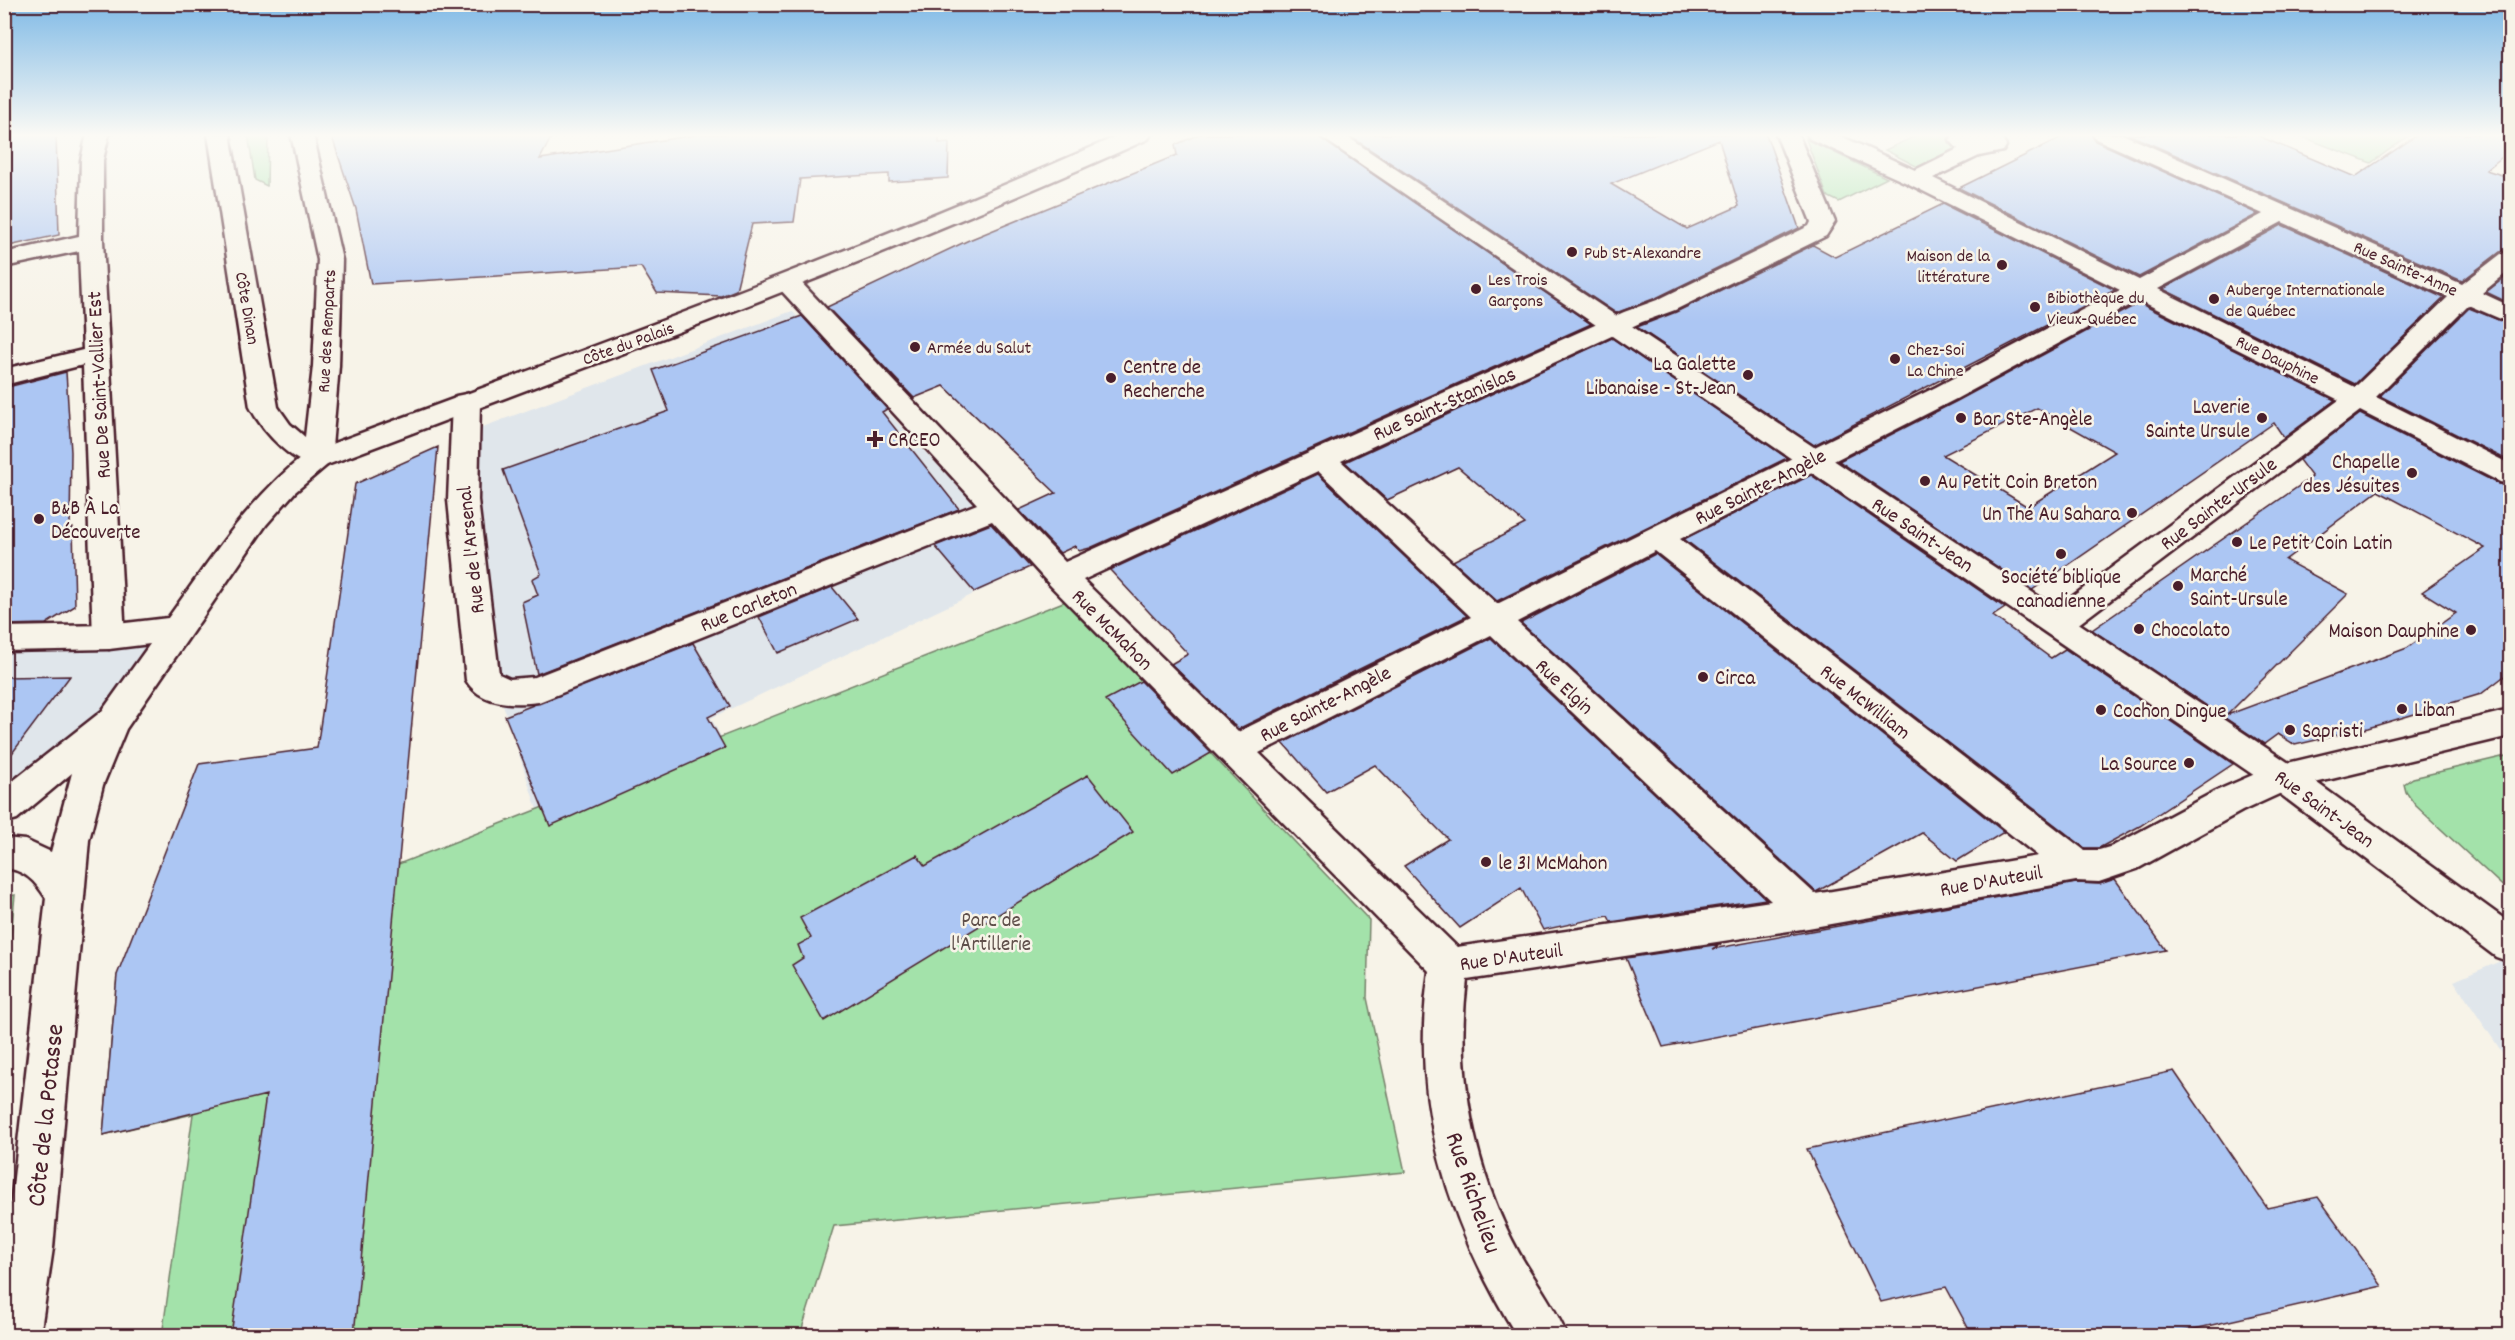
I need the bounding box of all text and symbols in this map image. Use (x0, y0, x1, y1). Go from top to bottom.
street label: Rue Sainte-Anne (2349, 236, 2461, 304)
place label: Pub St-Alexandre (1584, 242, 1701, 267)
marker: Pub St-Alexandre (1565, 245, 1579, 259)
place label: Maison de la littérature (1906, 245, 1991, 291)
marker: Maison de la littérature (1995, 258, 2009, 272)
street label: Rue des Remparts (313, 269, 344, 393)
place label: Les Trois Garçons (1488, 269, 1548, 315)
street label: Côte Dinan (227, 270, 264, 347)
place label: Auberge Internationale de Québec (2226, 279, 2385, 325)
marker: Les Trois Garçons (1469, 282, 1483, 296)
place label: Bibiothèque du Vieux-Québec (2047, 287, 2145, 333)
street label: Rue De Saint-Vallier Est (81, 290, 121, 479)
marker: Auberge Internationale de Québec (2207, 292, 2221, 306)
marker: Bibiothèque du Vieux-Québec (2028, 300, 2042, 314)
street label: Côte du Palais (579, 317, 678, 374)
street label: Rue Dauphine (2231, 330, 2323, 392)
place label: Armée du Salut (927, 337, 1031, 362)
place label: Chez-Soi La Chine (1907, 339, 1964, 385)
marker: Armée du Salut (908, 340, 922, 354)
place label: La Galette Libanaise - St-Jean (1586, 351, 1736, 405)
marker: Chez-Soi La Chine (1888, 352, 1902, 366)
place label: Centre de Recherche (1123, 354, 1205, 408)
street label: Rue Saint-Stanislas (1369, 361, 1522, 451)
marker: La Galette Libanaise - St-Jean (1741, 368, 1755, 382)
marker: Centre de Recherche (1104, 371, 1118, 385)
place label: Laverie Sainte Ursule (2146, 394, 2250, 448)
place label: Bar Ste-Angèle (1973, 406, 2093, 436)
marker: Bar Ste-Angèle (1954, 411, 1968, 425)
marker: Laverie Sainte Ursule (2255, 411, 2269, 425)
place label: CRCEO (888, 427, 941, 457)
marker: CRCEO (866, 430, 884, 448)
street label: Rue Sainte-Angèle (1690, 443, 1832, 535)
place label: Chapelle des Jésuites (2303, 449, 2400, 503)
street label: Rue Sainte-Ursule (2155, 451, 2285, 560)
marker: Chapelle des Jésuites (2405, 466, 2419, 480)
place label: Au Petit Coin Breton (1937, 469, 2097, 499)
marker: Au Petit Coin Breton (1918, 474, 1932, 488)
street label: Rue de l'Arsenal (451, 484, 495, 615)
street label: Rue Saint-Jean (1864, 491, 1978, 582)
place label: B&B À La Découverte (51, 495, 141, 549)
place label: Un Thé Au Sahara (1982, 501, 2121, 531)
marker: Un Thé Au Sahara (2125, 506, 2139, 520)
marker: B&B À La Découverte (32, 512, 46, 526)
place label: Le Petit Coin Latin (2249, 530, 2392, 560)
marker: Le Petit Coin Latin (2230, 535, 2244, 549)
marker: Société biblique canadienne (2054, 547, 2068, 561)
place label: Marché Saint-Ursule (2190, 562, 2288, 616)
place label: Société biblique canadienne (2001, 564, 2121, 618)
street label: Rue Carleton (696, 576, 802, 642)
marker: Marché Saint-Ursule (2171, 579, 2185, 593)
street label: Rue McMahon (1063, 583, 1159, 679)
place label: Chocolato (2151, 617, 2230, 647)
place label: Maison Dauphine (2328, 618, 2459, 648)
marker: Chocolato (2132, 622, 2146, 636)
marker: Maison Dauphine (2464, 623, 2478, 637)
street label: Rue Elgin (1527, 653, 1599, 723)
street label: Rue McWilliam (1812, 658, 1916, 748)
street label: Rue Sainte-Angèle (1255, 660, 1397, 752)
place label: Circa (1715, 665, 1756, 695)
marker: Circa (1696, 670, 1710, 684)
place label: Liban (2414, 697, 2455, 727)
place label: Cochon Dingue (2113, 698, 2227, 728)
marker: Liban (2395, 702, 2409, 716)
marker: Cochon Dingue (2094, 703, 2108, 717)
place label: Sapristi (2302, 718, 2363, 748)
marker: Sapristi (2283, 723, 2297, 737)
place label: La Source (2101, 751, 2177, 781)
marker: La Source (2182, 756, 2196, 770)
street label: Rue Saint-Jean (2267, 764, 2380, 857)
place label: le 31 McMahon (1498, 850, 1607, 880)
marker: le 31 McMahon (1479, 855, 1493, 869)
street label: Rue D'Auteuil (1938, 859, 2045, 907)
park label: Parc de l'Artillerie (951, 907, 1031, 961)
street label: Rue D'Auteuil (1458, 937, 1565, 981)
street label: Côte de la Potasse (19, 1022, 75, 1209)
street label: Rue Richelieu (1434, 1128, 1510, 1259)

